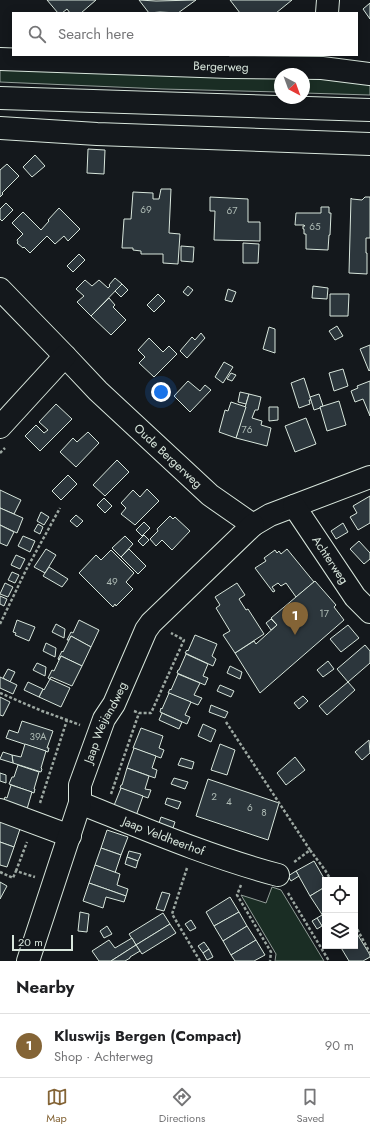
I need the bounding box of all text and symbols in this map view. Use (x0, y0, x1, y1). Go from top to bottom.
search box (12, 12, 358, 56)
icon: search (26, 23, 48, 45)
text: Search here (58, 23, 134, 45)
street label: Bergerweg (193, 57, 249, 76)
north arrow (274, 68, 310, 104)
house number: 69 (140, 202, 152, 217)
house number: 67 (226, 203, 238, 218)
house number: 65 (309, 219, 321, 234)
your location (151, 382, 171, 402)
street label: Oude Bergerweg (130, 420, 206, 492)
house number: 76 (241, 422, 253, 437)
street label: Achterweg (308, 532, 353, 588)
house number: 49 (106, 574, 118, 589)
pin: 1 (282, 602, 308, 635)
house number: 17 (319, 606, 330, 621)
street label: Jaap Weijandweg (79, 679, 132, 768)
house number: 39A (29, 729, 47, 744)
house number: 2 (211, 789, 217, 804)
house number: 4 (226, 794, 232, 809)
house number: 6 (247, 800, 253, 815)
house number: 8 (261, 805, 267, 820)
street label: Jaap Veldheerhof (118, 811, 208, 860)
map controls (322, 877, 358, 949)
button: locate (322, 877, 358, 913)
button: layers (322, 913, 358, 949)
scale bar (12, 933, 73, 952)
text: 20 m (18, 934, 43, 950)
text: Nearby (16, 975, 74, 999)
text: Kluswijs Bergen (Compact) (54, 1025, 242, 1047)
text: 1 (26, 1036, 32, 1055)
text: 90 m (325, 1036, 354, 1055)
text: Shop · Achterweg (54, 1047, 153, 1066)
tab: Map (46, 1086, 68, 1126)
tab: Directions (159, 1086, 205, 1126)
tab: Saved (297, 1086, 324, 1126)

